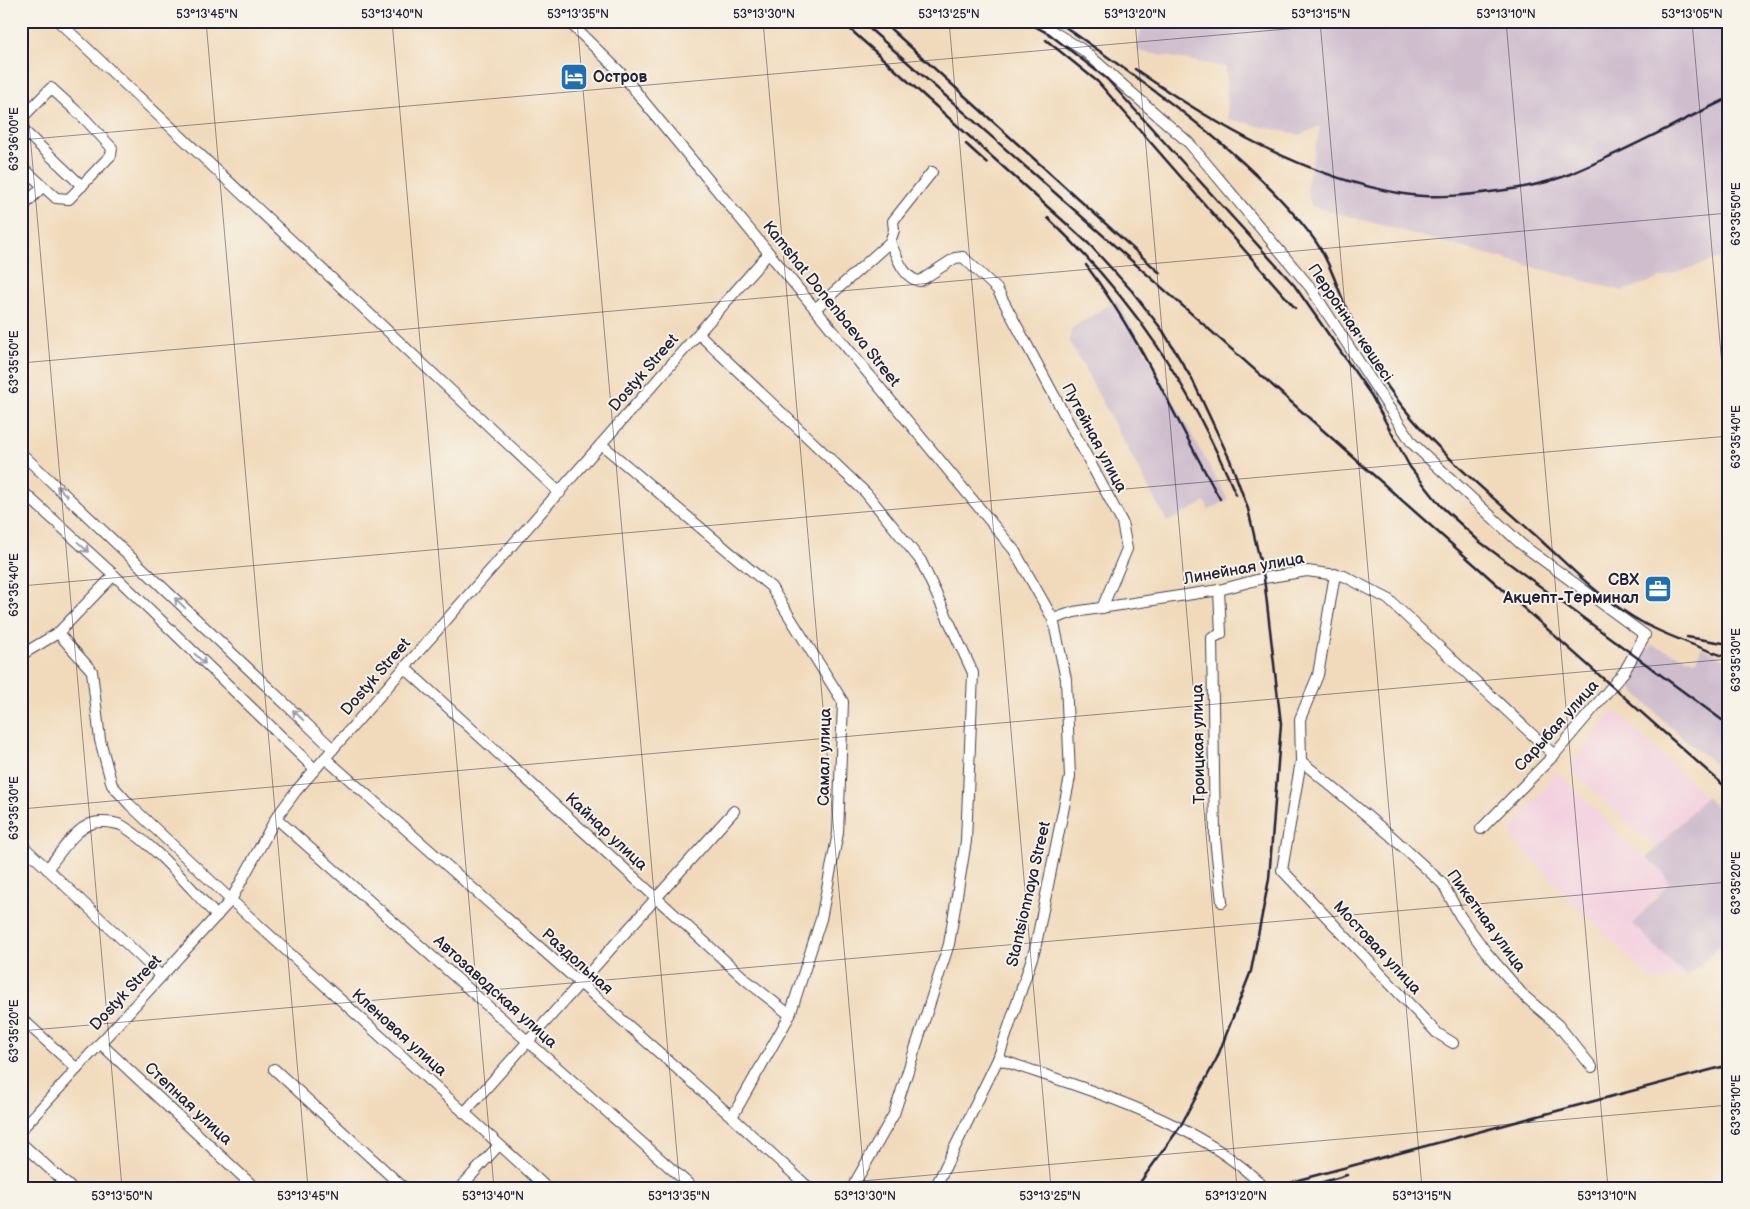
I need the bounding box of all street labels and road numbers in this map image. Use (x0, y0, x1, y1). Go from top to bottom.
street label: Kamshat Donenbaeva Street (758, 217, 904, 391)
street label: Перронная көшесі (1303, 260, 1397, 386)
street label: Dostyk Street (605, 330, 683, 416)
street label: Путейная улица (1057, 380, 1131, 496)
street label: Линейная улица (1181, 549, 1306, 589)
street label: Dostyk Street (337, 634, 415, 720)
street label: Сарыбая улица (1511, 676, 1603, 776)
street label: Троицкая улица (1188, 683, 1210, 804)
street label: Самал улица (815, 707, 835, 806)
street label: Кайнар улица (561, 789, 651, 875)
street label: Stantsionnaya Street (1003, 819, 1055, 969)
street label: Пикетная улица (1443, 866, 1530, 976)
street label: Мостовая улица (1329, 898, 1425, 999)
street label: Раздольная (537, 925, 617, 999)
street label: Автозаводская улица (429, 931, 561, 1053)
street label: Dostyk Street (86, 951, 166, 1035)
street label: Кленовая улица (348, 985, 451, 1081)
street label: Степная улица (140, 1059, 236, 1150)

